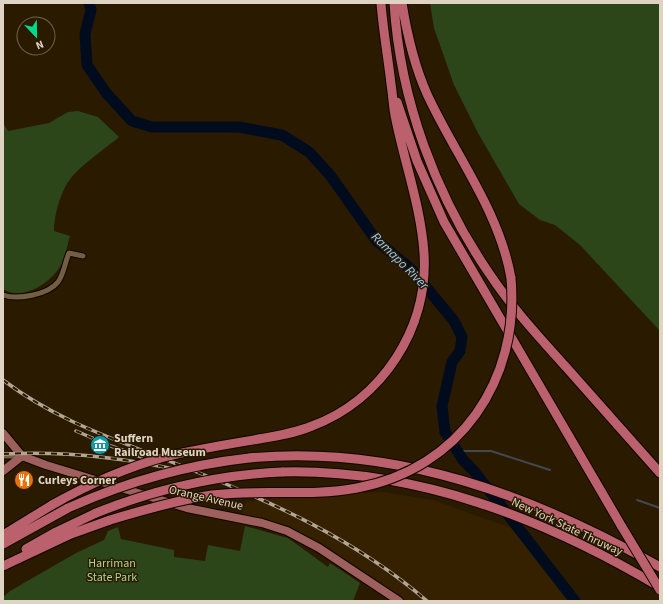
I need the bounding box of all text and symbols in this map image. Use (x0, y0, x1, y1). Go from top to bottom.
north arrow (16, 16, 56, 56)
text: N (33, 36, 46, 53)
water label: Ramapo River (367, 228, 433, 294)
place label: Suffern Railroad Museum (114, 430, 206, 461)
museum icon: Suffern Railroad Museum (89, 434, 111, 456)
restaurant icon: Curleys Corner (13, 469, 35, 491)
place label: Curleys Corner (38, 472, 117, 489)
street label: Orange Avenue (167, 481, 245, 515)
street label: New York State Thruway (509, 494, 626, 560)
park label: Harriman State Park (87, 555, 137, 586)

